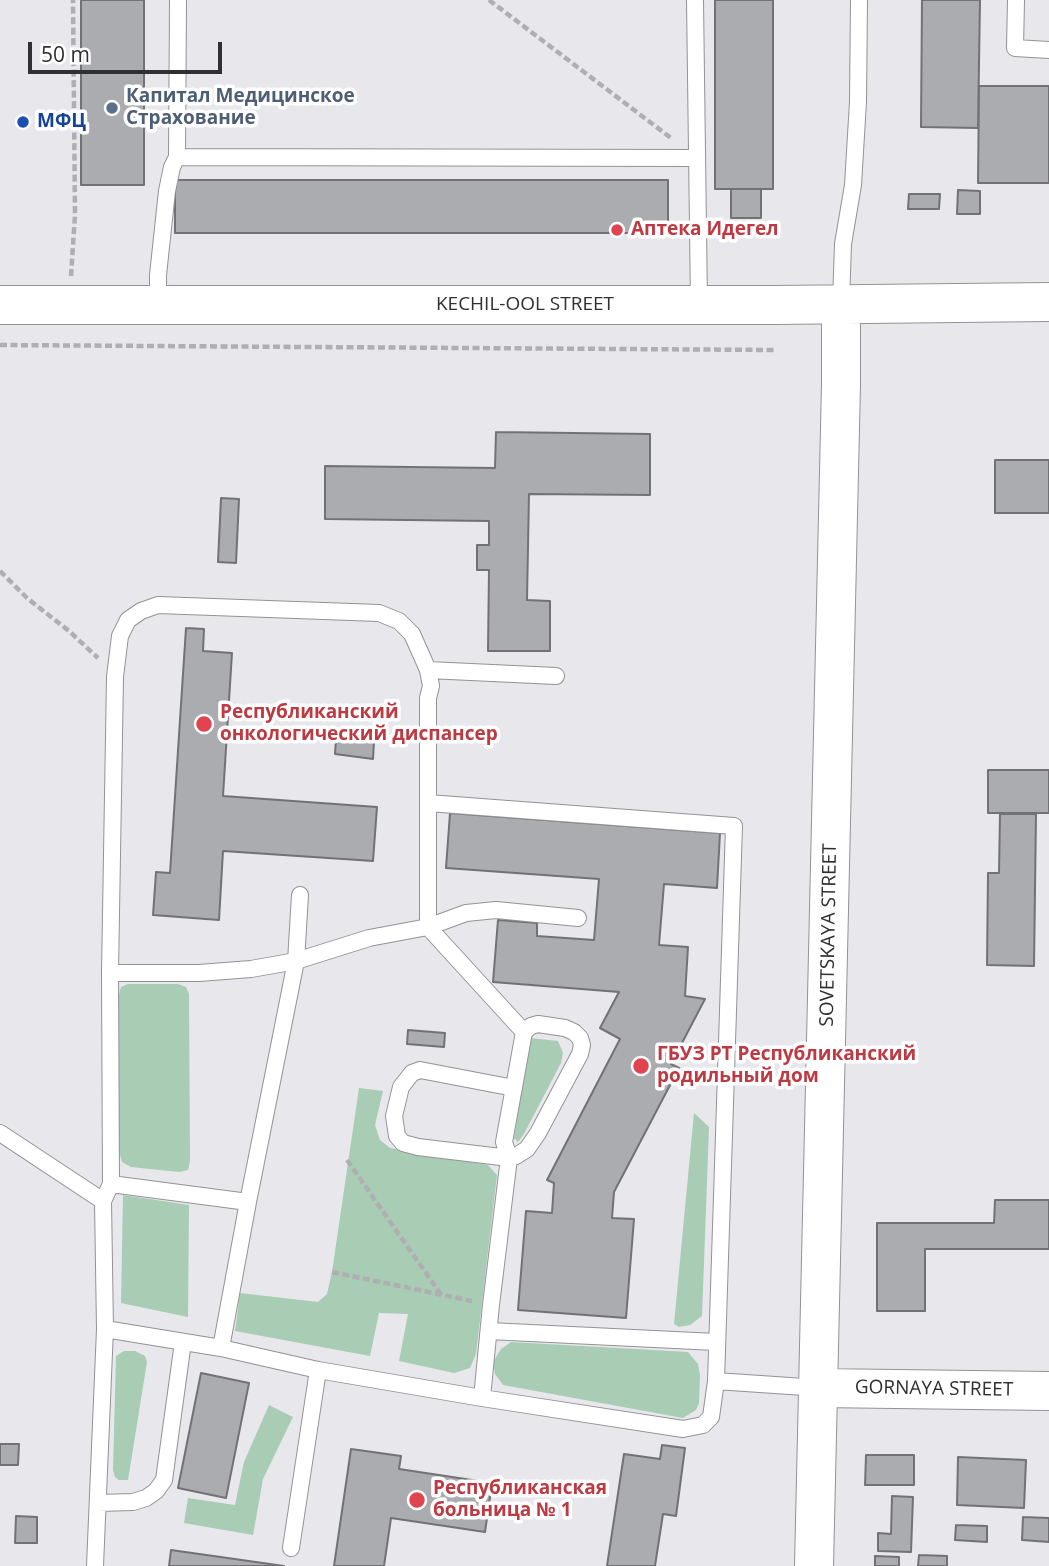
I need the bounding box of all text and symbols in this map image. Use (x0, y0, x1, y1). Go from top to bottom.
scale bar (32, 28, 226, 72)
text: 50 m (41, 40, 90, 68)
place label: Капитал Медицинское Страхование (126, 86, 355, 130)
marker: Капитал Медицинское Страхование (104, 100, 120, 116)
place label: МФЦ (37, 111, 86, 133)
marker: МФЦ (15, 114, 31, 130)
place label: Аптека Идегел (631, 219, 778, 241)
marker: Аптека Идегел (609, 222, 625, 238)
street label: KECHIL-OOL STREET (436, 294, 614, 316)
place label: Республиканский онкологический диспансер (220, 702, 498, 746)
marker: Республиканский онкологический диспансер (194, 714, 214, 734)
street label: SOVETSKAYA STREET (816, 843, 842, 1027)
place label: ГБУЗ РТ Республиканский родильный дом (657, 1044, 916, 1088)
marker: ГБУЗ РТ Республиканский родильный дом (631, 1056, 651, 1076)
street label: GORNAYA STREET (855, 1376, 1013, 1402)
place label: Республиканская больница № 1 (433, 1478, 607, 1522)
marker: Республиканская больница № 1 (407, 1490, 427, 1510)

